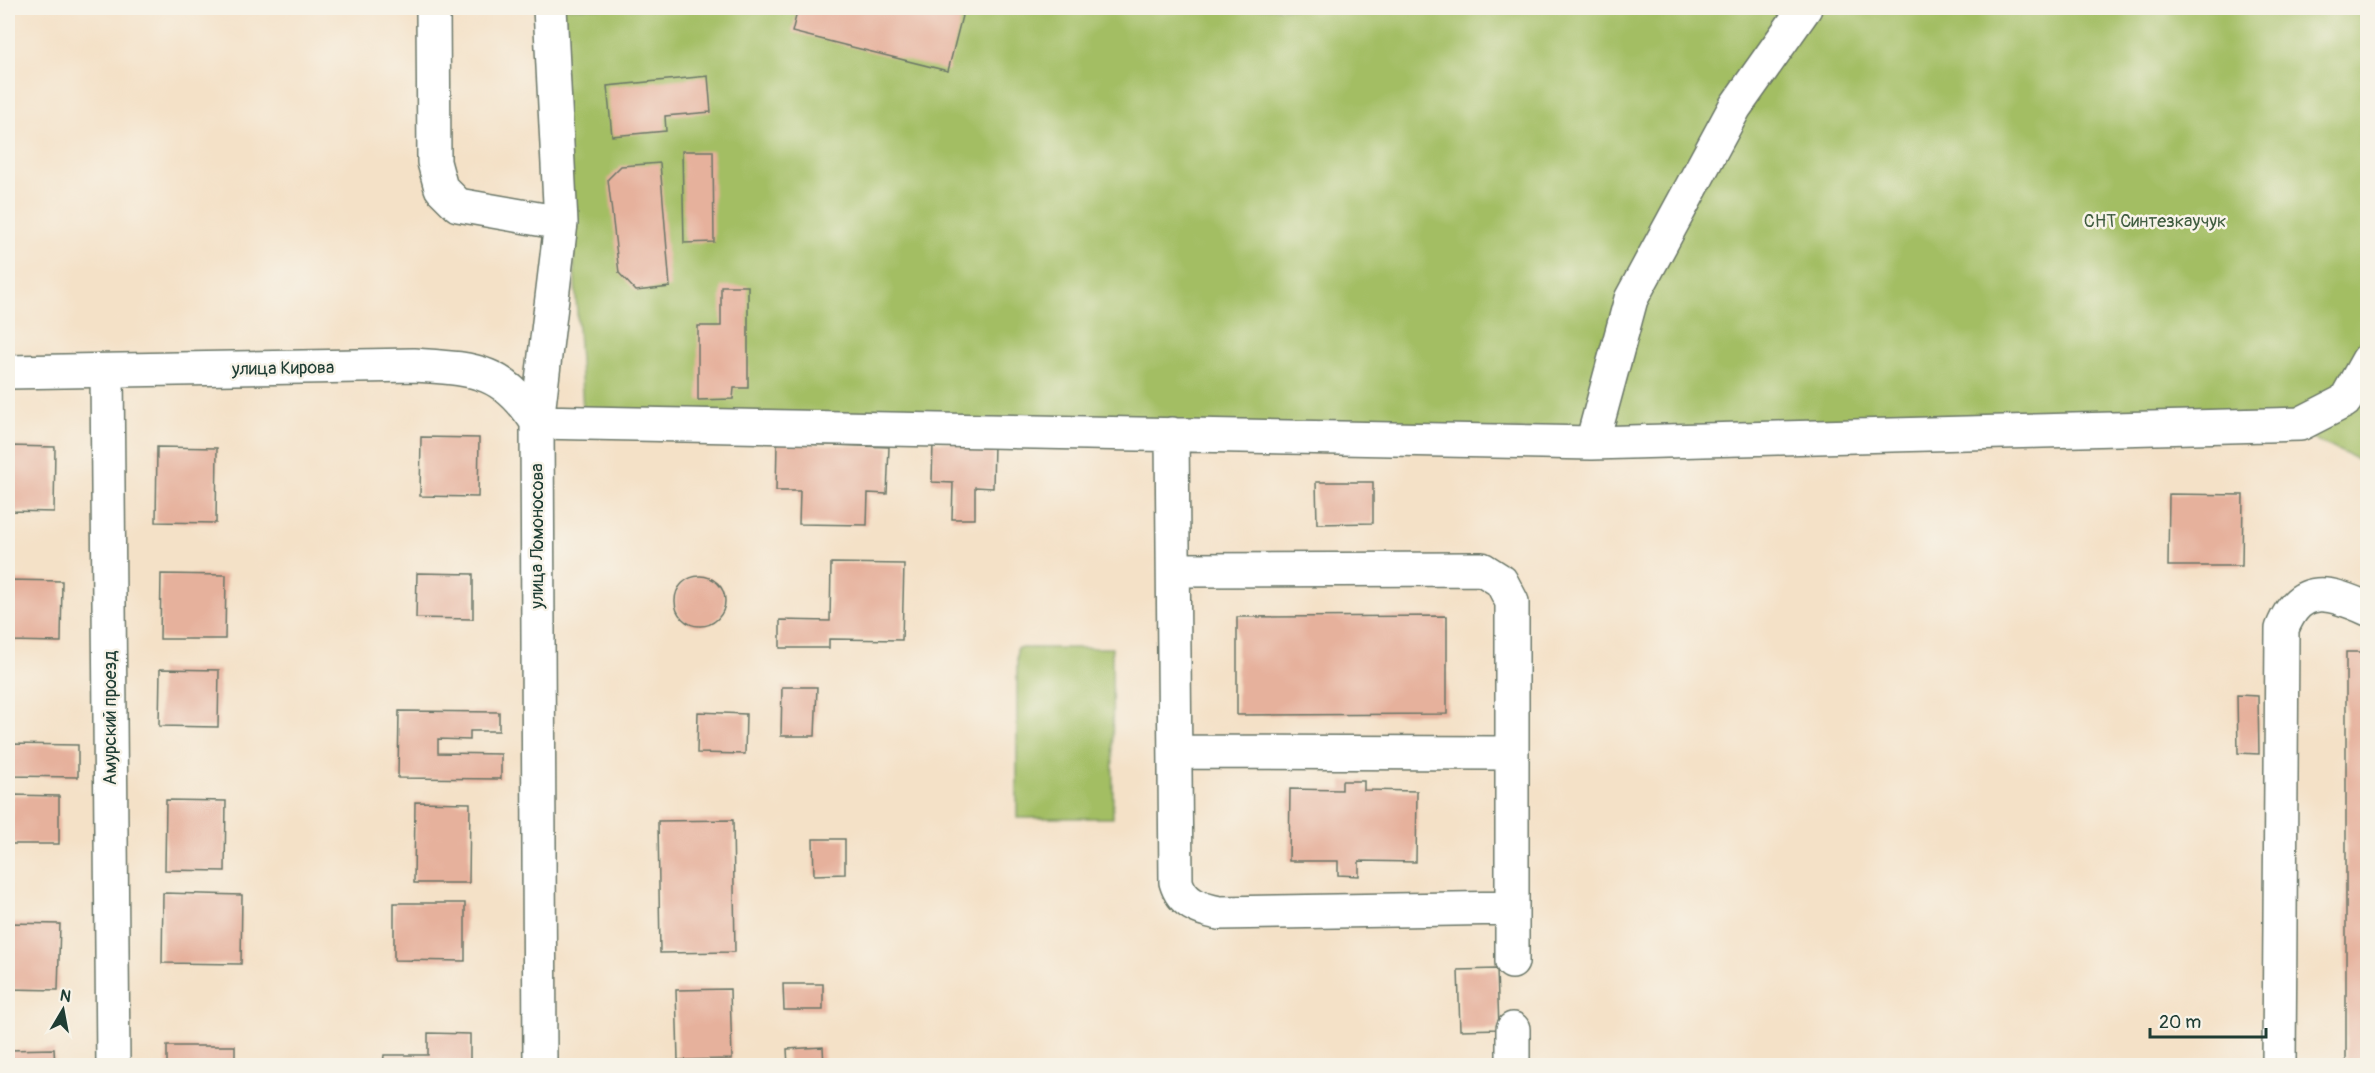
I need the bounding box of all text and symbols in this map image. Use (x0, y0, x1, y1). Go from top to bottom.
park label: СНТ Синтезкаучук (2084, 210, 2226, 233)
street label: улица Кирова (231, 356, 334, 381)
street label: улица Ломоносова (526, 463, 549, 610)
street label: Амурский проезд (99, 651, 122, 785)
north arrow (33, 980, 93, 1040)
text: N (58, 985, 73, 1007)
scale bar (2150, 1001, 2266, 1039)
text: 20 m (2159, 1011, 2201, 1034)

